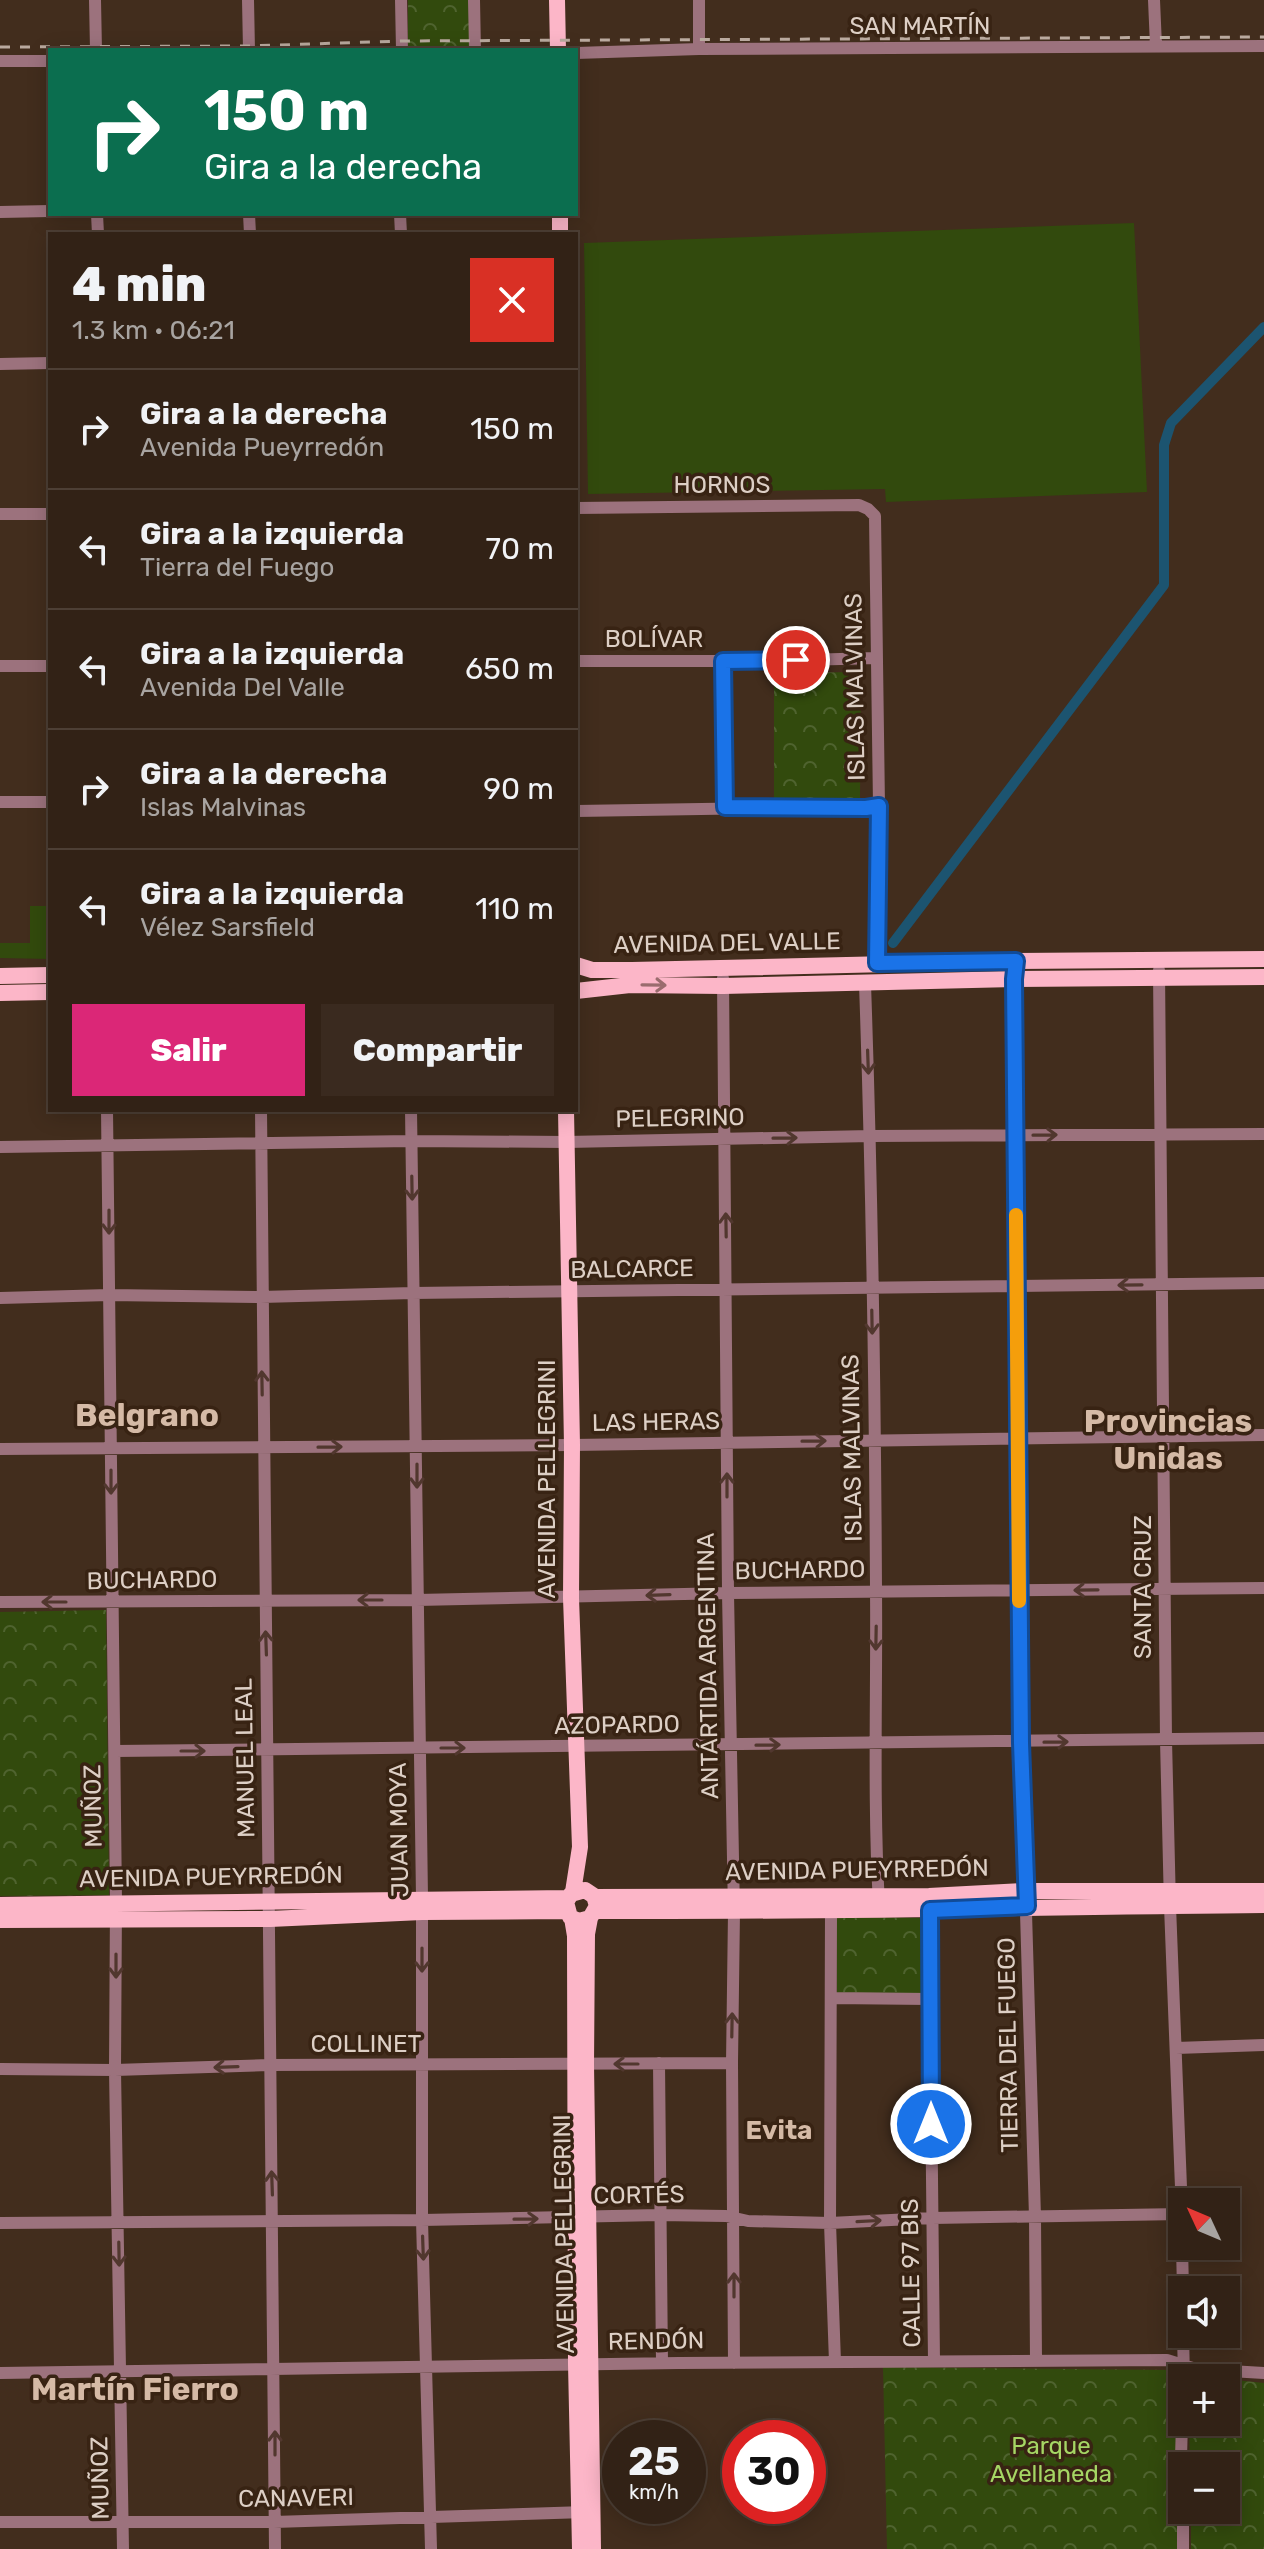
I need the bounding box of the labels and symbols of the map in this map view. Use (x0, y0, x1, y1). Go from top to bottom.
street label: SAN MARTÍN (849, 12, 991, 40)
street label: HORNOS (674, 471, 770, 499)
street label: ISLAS MALVINAS (839, 593, 871, 781)
street label: BOLÍVAR (605, 625, 703, 653)
pin (762, 626, 830, 694)
street label: AVENIDA DEL VALLE (613, 927, 841, 959)
one-way arrow (640, 977, 667, 993)
one-way arrow (861, 1048, 876, 1075)
street label: PELEGRINO (615, 1103, 745, 1133)
one-way arrow (1031, 1127, 1058, 1143)
one-way arrow (771, 1130, 798, 1145)
one-way arrow (404, 1174, 419, 1201)
one-way arrow (101, 1208, 116, 1235)
one-way arrow (718, 1212, 734, 1239)
street label: BALCARCE (570, 1254, 694, 1284)
one-way arrow (1117, 1277, 1144, 1292)
one-way arrow (864, 1308, 880, 1335)
street label: ISLAS MALVINAS (836, 1354, 868, 1542)
street label: AVENIDA PELLEGRINI (533, 1359, 561, 1599)
one-way arrow (254, 1370, 270, 1397)
district label: Belgrano (75, 1396, 219, 1434)
district label: Provincias Unidas (1084, 1402, 1252, 1477)
street label: LAS HERAS (592, 1407, 720, 1437)
one-way arrow (800, 1433, 827, 1449)
one-way arrow (316, 1439, 343, 1455)
one-way arrow (409, 1462, 425, 1489)
one-way arrow (103, 1468, 119, 1495)
one-way arrow (720, 1472, 735, 1499)
street label: SANTA CRUZ (1129, 1515, 1157, 1659)
street label: ANTÁRTIDA ARGENTINA (692, 1533, 724, 1799)
street label: BUCHARDO (734, 1555, 866, 1585)
street label: BUCHARDO (86, 1565, 218, 1595)
one-way arrow (1073, 1582, 1100, 1598)
one-way arrow (645, 1588, 672, 1603)
one-way arrow (357, 1592, 384, 1608)
one-way arrow (41, 1595, 68, 1610)
one-way arrow (868, 1624, 884, 1651)
one-way arrow (258, 1630, 273, 1657)
street label: MANUEL LEAL (230, 1677, 260, 1838)
street label: AZOPARDO (554, 1710, 680, 1740)
one-way arrow (1042, 1735, 1069, 1750)
one-way arrow (754, 1737, 781, 1753)
one-way arrow (439, 1740, 466, 1756)
one-way arrow (179, 1743, 206, 1759)
street label: JUAN MOYA (384, 1762, 414, 1898)
street label: MUÑOZ (78, 1764, 108, 1848)
street label: AVENIDA PUEYRREDÓN (725, 1854, 989, 1886)
street label: AVENIDA PUEYRREDÓN (79, 1861, 343, 1893)
street label: TIERRA DEL FUEGO (992, 1937, 1024, 2153)
one-way arrow (414, 1946, 430, 1973)
one-way arrow (108, 1952, 124, 1979)
one-way arrow (724, 2012, 740, 2039)
street label: COLLINET (311, 2030, 422, 2058)
one-way arrow (613, 2056, 640, 2072)
one-way arrow (213, 2059, 240, 2074)
position arrow (889, 2082, 973, 2166)
street label: AVENIDA PELLEGRINI (548, 2114, 580, 2354)
district label: Evita (746, 2115, 812, 2146)
one-way arrow (264, 2170, 280, 2197)
street label: CORTÉS (593, 2180, 685, 2210)
north arrow (1168, 2188, 1240, 2260)
street label: CALLE 97 BIS (896, 2198, 926, 2348)
one-way arrow (512, 2211, 539, 2226)
one-way arrow (855, 2213, 882, 2228)
one-way arrow (416, 2234, 431, 2261)
one-way arrow (111, 2240, 127, 2267)
one-way arrow (726, 2272, 742, 2299)
street label: RENDÓN (608, 2326, 704, 2356)
district label: Martín Fierro (31, 2370, 239, 2408)
speed limit sign: 30 (722, 2420, 826, 2524)
one-way arrow (267, 2430, 283, 2457)
park label: Parque Avellaneda (990, 2432, 1112, 2488)
street label: MUÑOZ (85, 2436, 115, 2520)
street label: CANAVERI (238, 2483, 354, 2513)

